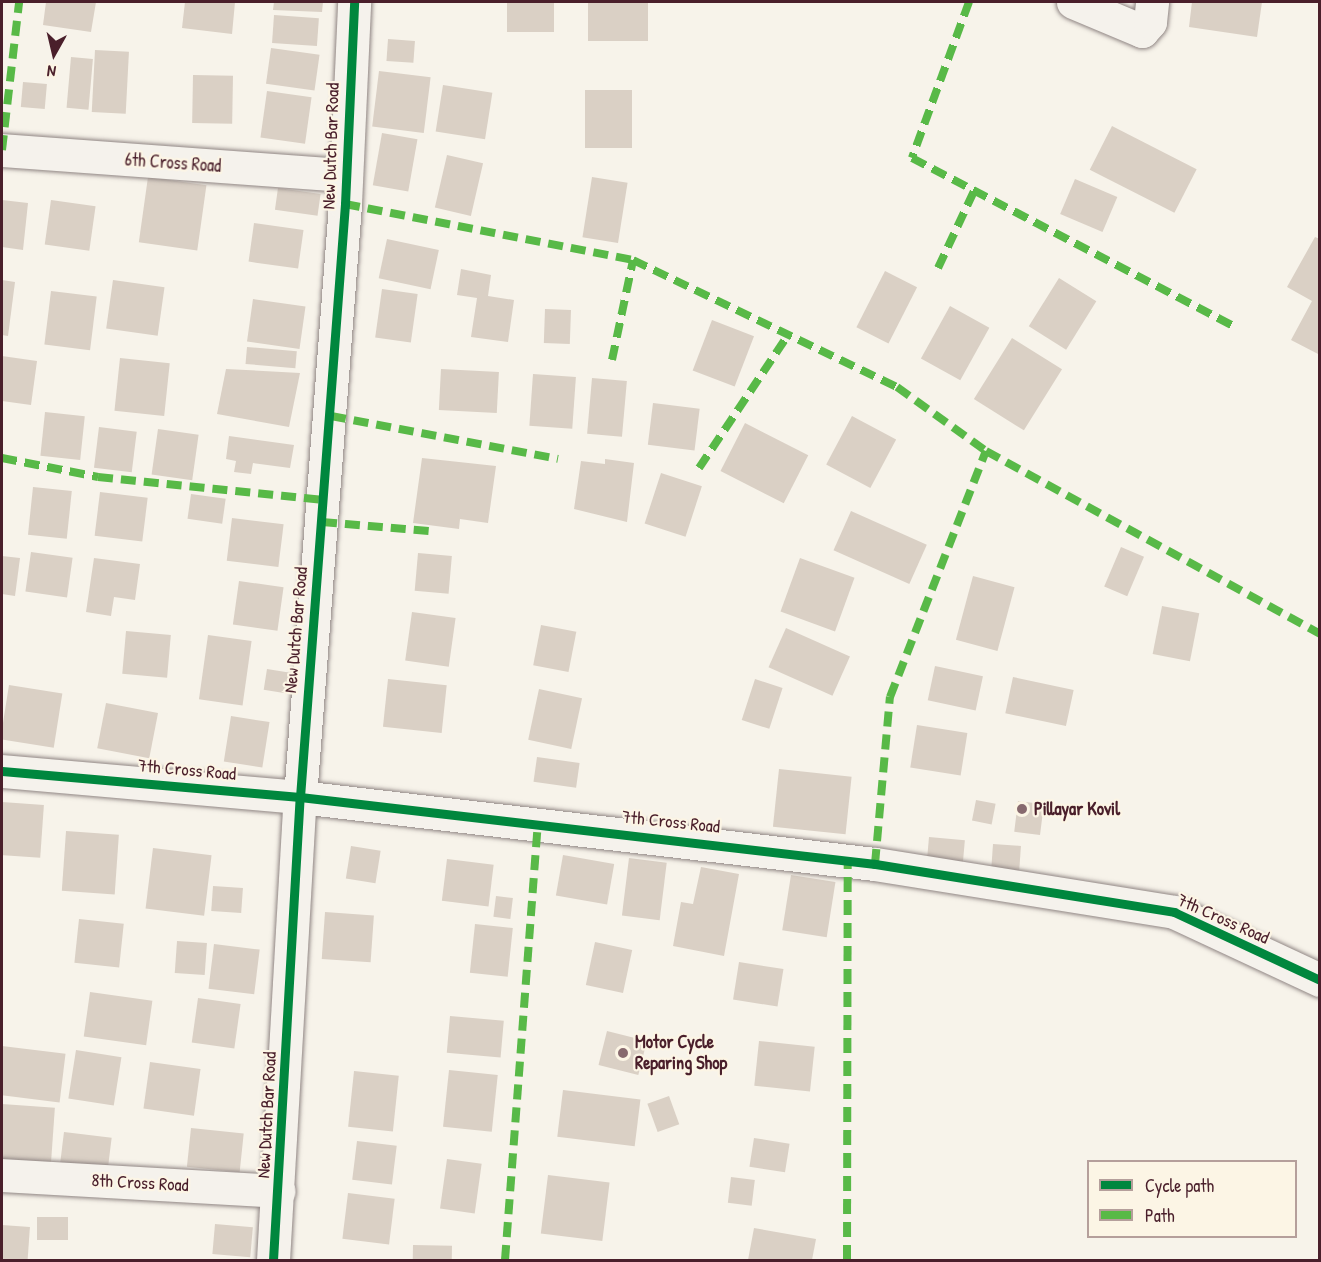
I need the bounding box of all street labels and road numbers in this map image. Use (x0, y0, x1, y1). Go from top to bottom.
street label: New Dutch Bar Road (318, 82, 344, 210)
street label: 6th Cross Road (124, 149, 222, 177)
street label: New Dutch Bar Road (280, 566, 312, 694)
street label: 7th Cross Road (137, 755, 237, 785)
street label: 7th Cross Road (621, 806, 721, 838)
street label: 7th Cross Road (1174, 889, 1272, 949)
street label: New Dutch Bar Road (253, 1051, 281, 1179)
street label: 8th Cross Road (91, 1170, 189, 1196)

